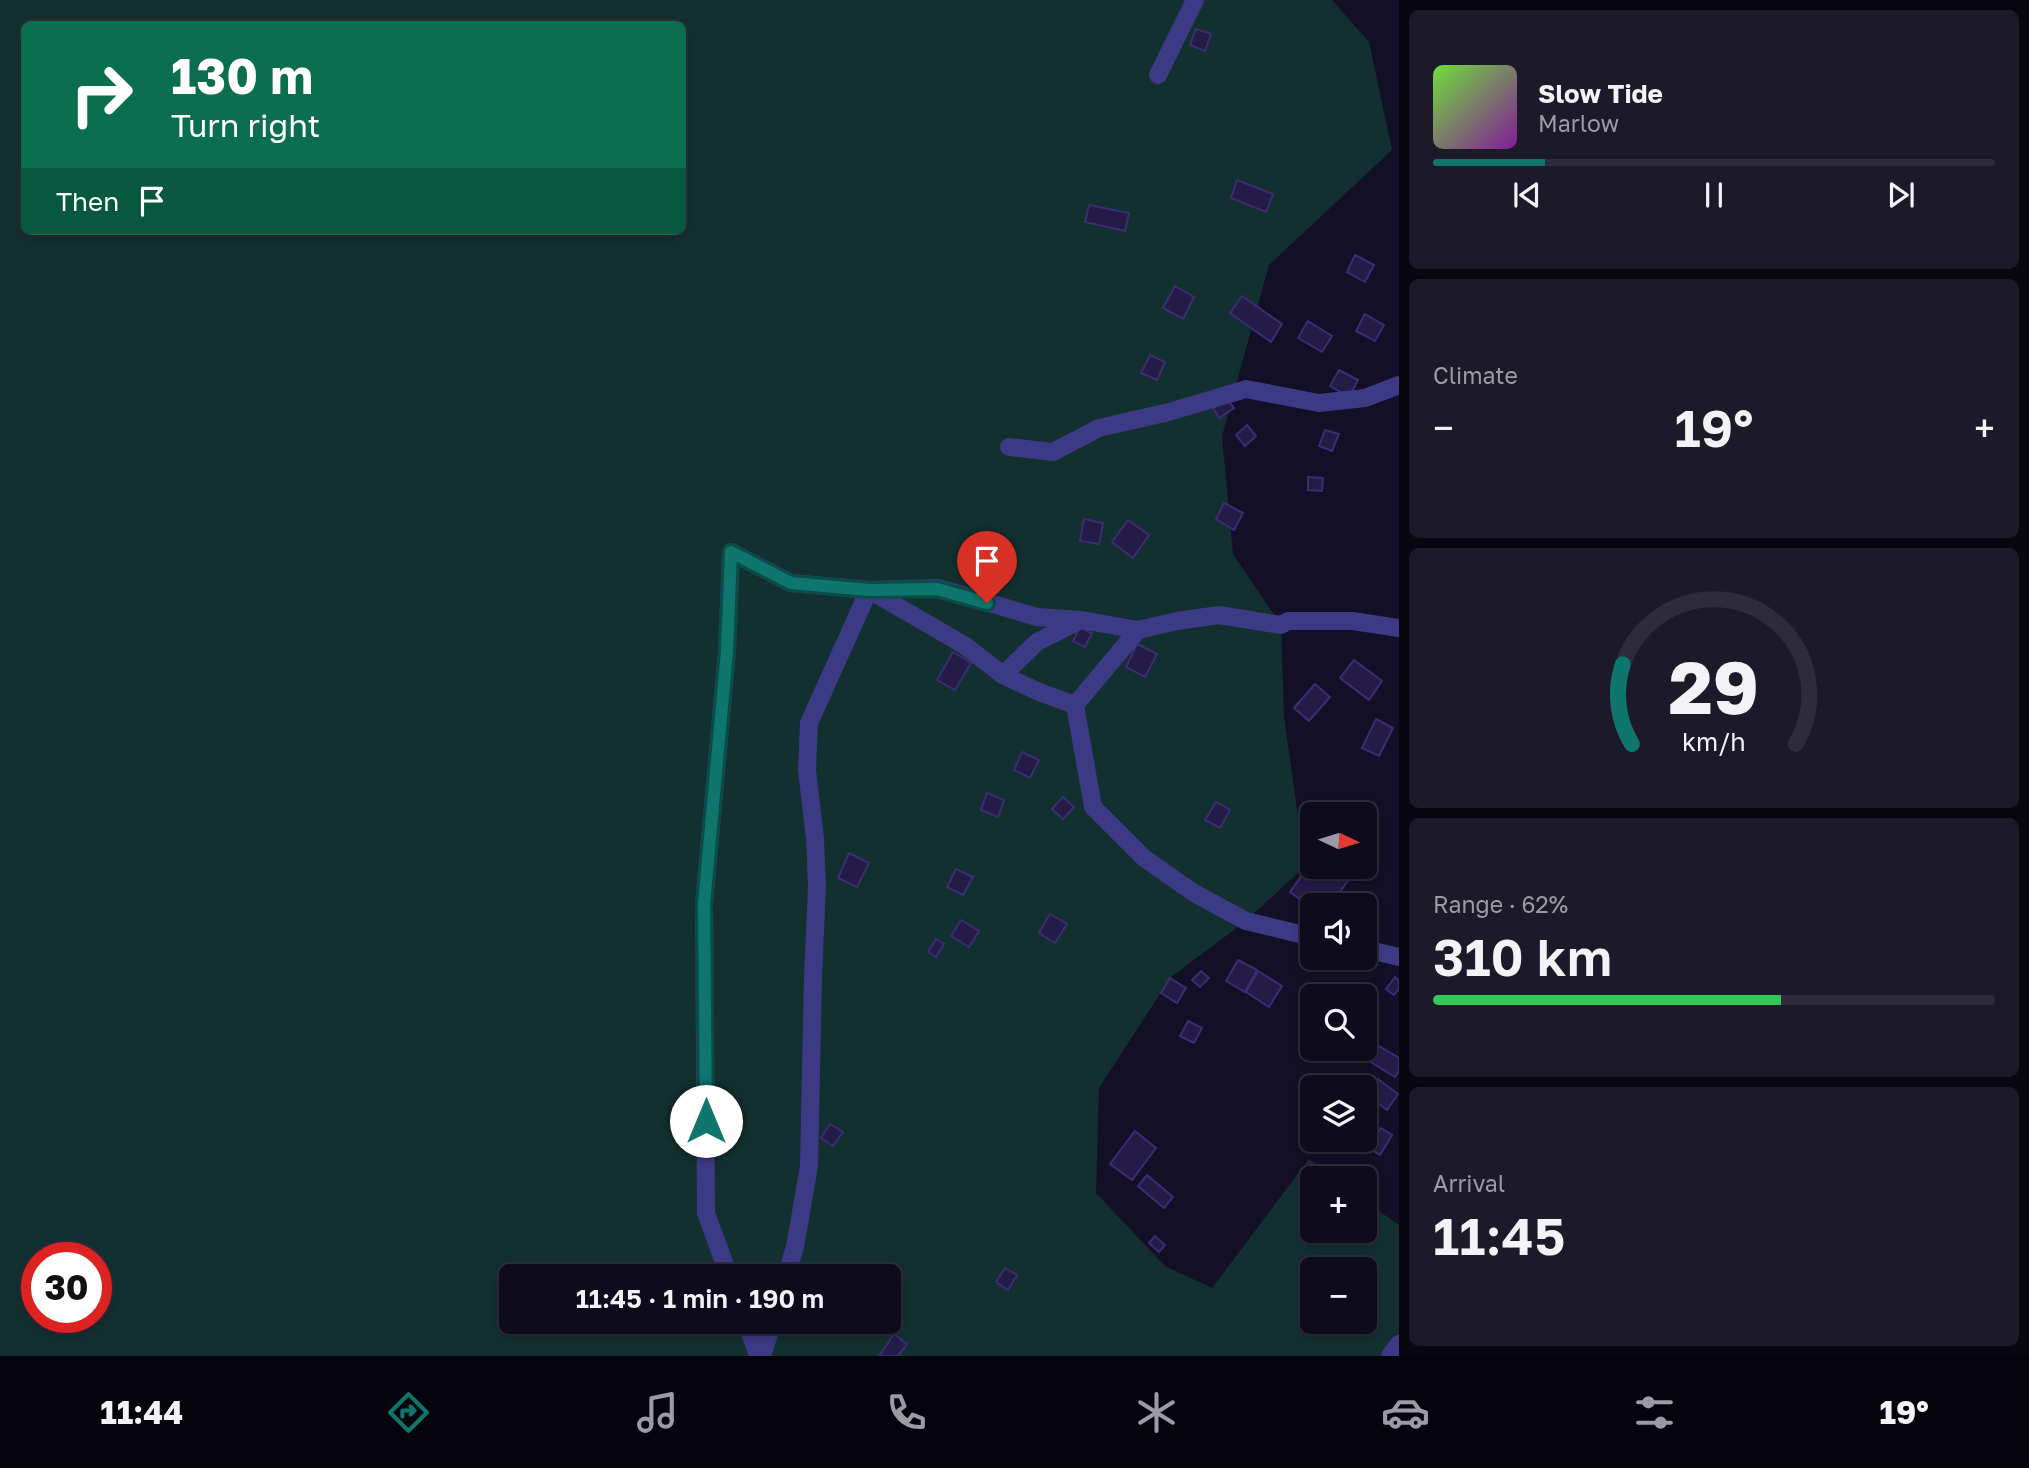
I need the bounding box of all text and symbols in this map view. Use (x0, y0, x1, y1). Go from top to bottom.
text: 130 m (171, 46, 313, 105)
icon: right (56, 49, 147, 140)
text: Slow Tide (1538, 78, 1663, 109)
text: Turn right (171, 106, 320, 144)
text: Marlow (1538, 109, 1619, 137)
icon: previous (1508, 176, 1546, 214)
icon: pause (1695, 176, 1733, 214)
icon: next (1882, 176, 1920, 214)
icon: arrive (133, 182, 171, 220)
text: Then (56, 186, 119, 217)
text: Climate (1433, 361, 1518, 389)
text: 19° (1675, 396, 1753, 458)
text: − (1433, 405, 1454, 450)
text: + (1974, 405, 1995, 450)
pin (957, 531, 1017, 603)
icon: arrive (968, 542, 1006, 580)
text: 29 (1669, 643, 1759, 730)
text: km/h (1682, 726, 1746, 757)
north arrow (1300, 802, 1377, 878)
map controls (1300, 802, 1377, 1334)
text: Range · 62% (1433, 890, 1568, 918)
button: sound (1300, 893, 1377, 970)
text: 310 km (1433, 925, 1612, 987)
button: search (1300, 984, 1377, 1061)
button: layers (1300, 1075, 1377, 1152)
position arrow (669, 1084, 743, 1158)
button: + (1300, 1166, 1377, 1243)
text: Arrival (1433, 1169, 1505, 1197)
text: 11:45 (1433, 1204, 1565, 1266)
speed limit sign: 30 (21, 1242, 112, 1333)
button: − (1300, 1257, 1377, 1334)
text: 11:45 · 1 min · 190 m (576, 1283, 824, 1314)
icon: directions (384, 1388, 433, 1437)
icon: music (633, 1388, 682, 1437)
icon: phone (882, 1388, 931, 1437)
icon: climate (1132, 1388, 1181, 1437)
icon: car (1381, 1388, 1430, 1437)
icon: filters (1630, 1388, 1679, 1437)
text: 11:44 (100, 1393, 183, 1431)
text: 19° (1880, 1393, 1929, 1431)

